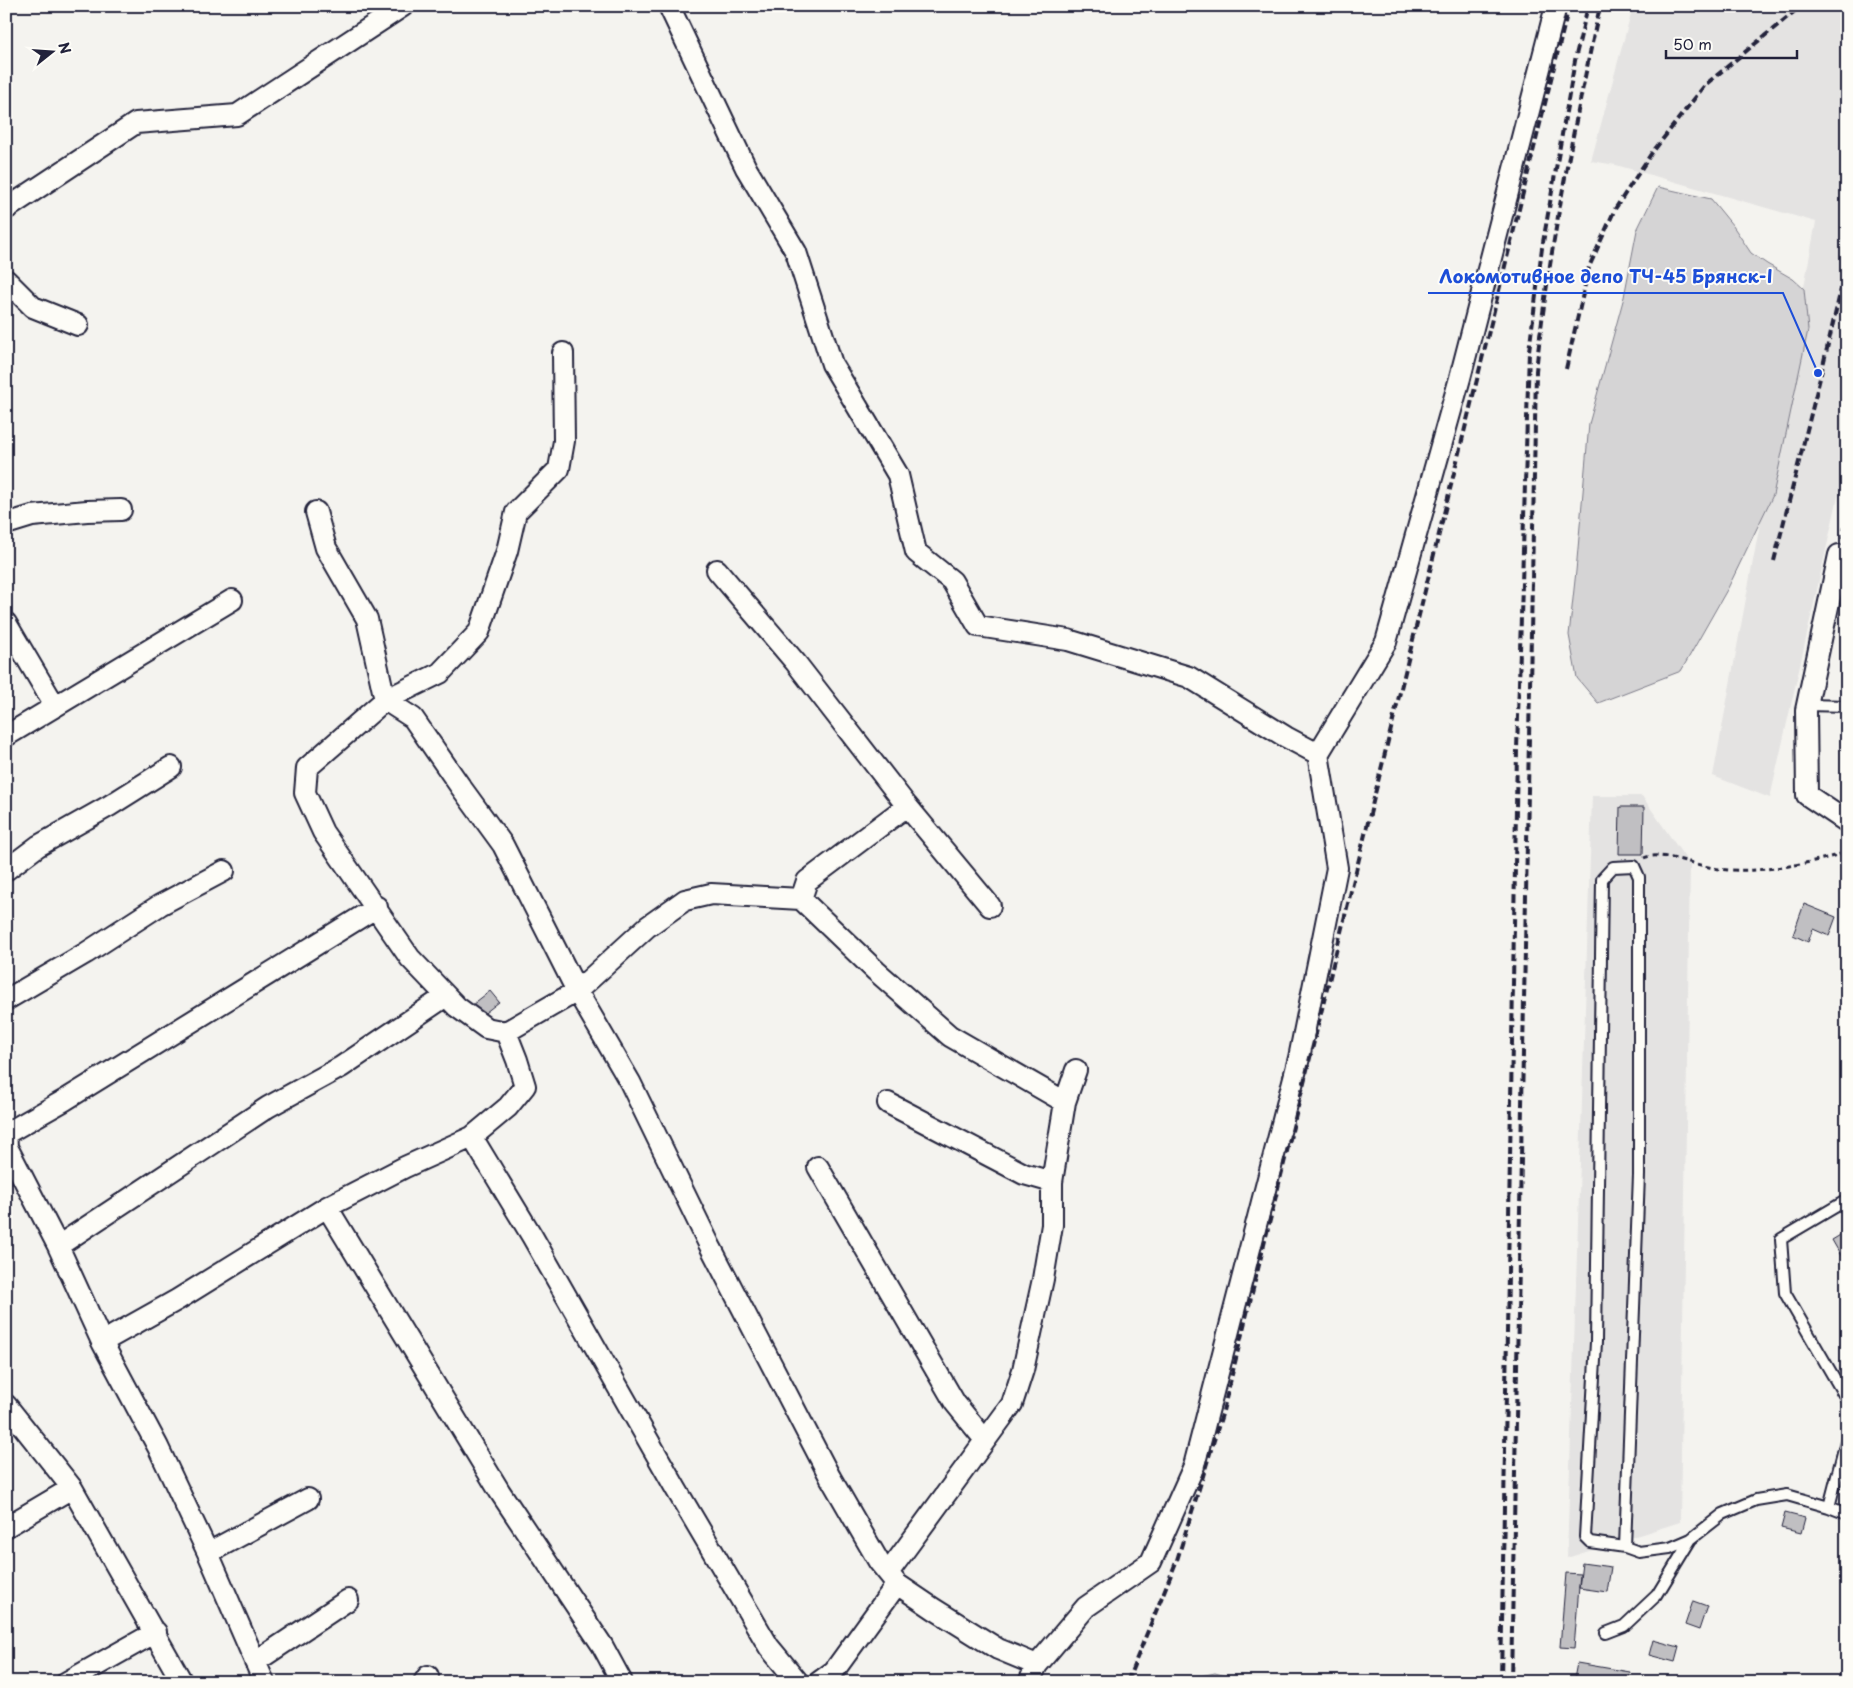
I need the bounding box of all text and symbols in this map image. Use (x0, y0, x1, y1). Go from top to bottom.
north arrow (28, 28, 78, 78)
scale bar (1666, 28, 1797, 60)
text: 50 m (1673, 32, 1712, 55)
text: N (53, 40, 77, 56)
callout: Локомотивное депо ТЧ-45 Брянск-I (1428, 260, 1783, 293)
text: Локомотивное депо ТЧ-45 Брянск-I (1439, 262, 1773, 289)

